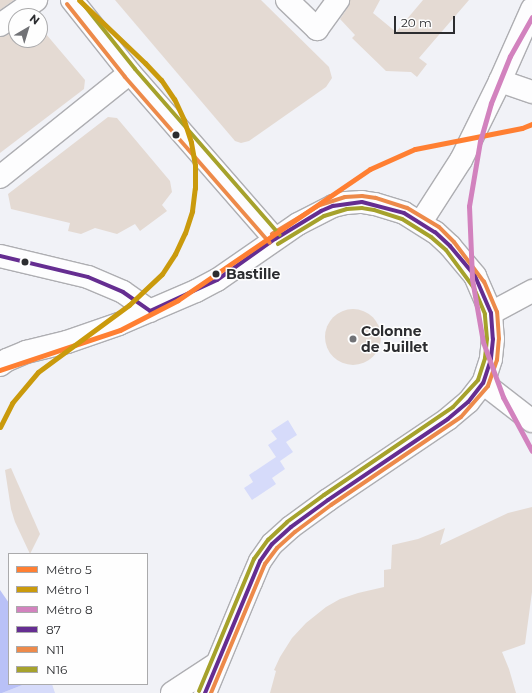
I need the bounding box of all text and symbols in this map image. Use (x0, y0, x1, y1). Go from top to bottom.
north arrow (8, 8, 48, 48)
scale bar (396, 8, 457, 34)
text: N (27, 11, 43, 28)
text: 20 m (401, 15, 432, 30)
unlabelled marker (171, 130, 181, 140)
unlabelled marker (20, 257, 30, 267)
place label: Bastille (226, 266, 280, 282)
marker: Bastille (209, 267, 223, 281)
place label: Colonne de Juillet (361, 323, 428, 356)
marker: Colonne de Juillet (348, 334, 358, 344)
legend (8, 553, 148, 685)
text: Métro 5 (46, 562, 92, 577)
text: Métro 1 (46, 582, 89, 597)
text: Métro 8 (46, 602, 93, 617)
text: 87 (46, 622, 61, 637)
text: N11 (46, 642, 64, 657)
text: N16 (46, 662, 67, 677)

